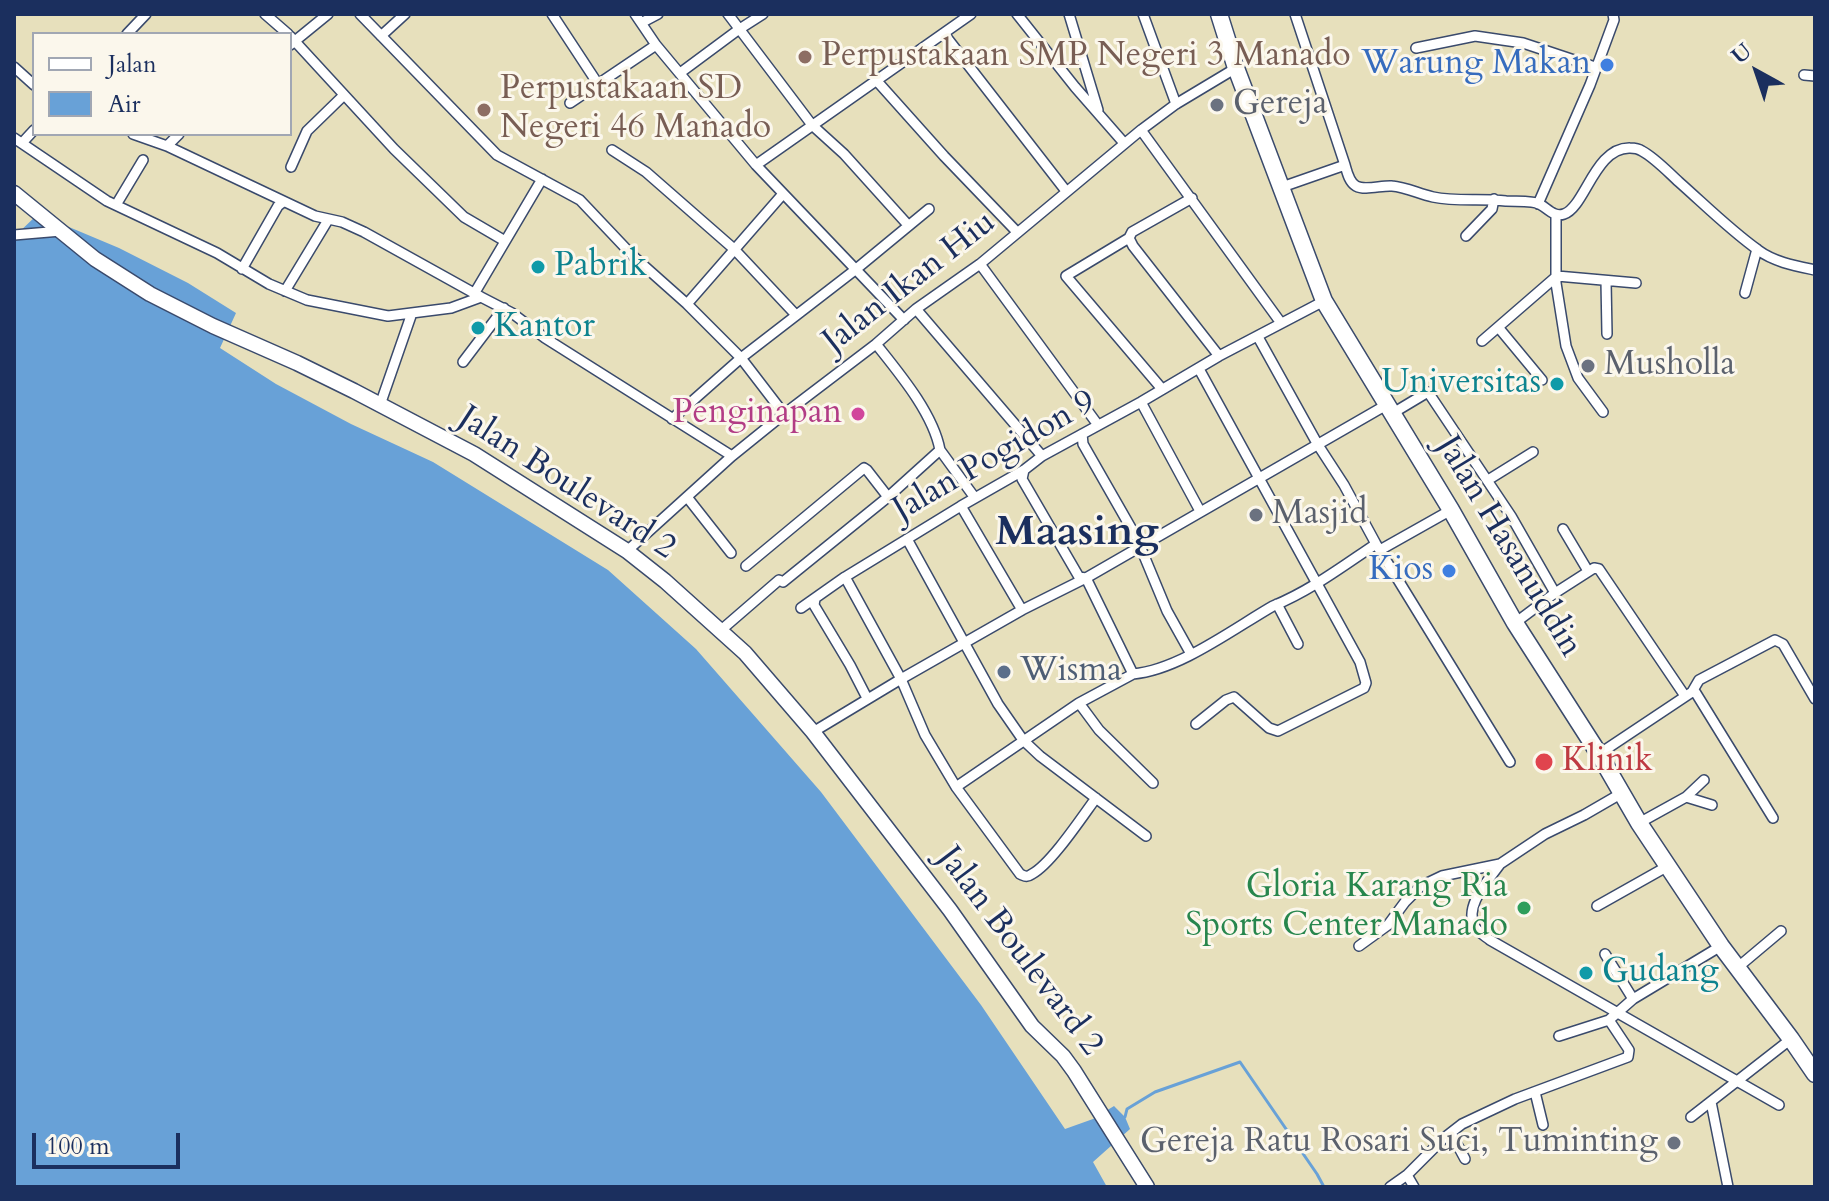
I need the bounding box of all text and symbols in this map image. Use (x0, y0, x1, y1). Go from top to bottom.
legend (32, 32, 292, 136)
north arrow (1717, 32, 1797, 112)
text: U (1725, 36, 1758, 71)
place label: Perpustakaan SMP Negeri 3 Manado (821, 37, 1351, 77)
place label: Warung Makan (1361, 45, 1591, 85)
text: Jalan (108, 48, 157, 81)
marker: Perpustakaan SMP Negeri 3 Manado (796, 48, 814, 66)
marker: Warung Makan (1598, 56, 1616, 74)
place label: Perpustakaan SD Negeri 46 Manado (500, 70, 771, 150)
place label: Gereja (1233, 85, 1327, 125)
text: Air (108, 88, 141, 121)
marker: Gereja (1208, 96, 1226, 114)
marker: Perpustakaan SD Negeri 46 Manado (475, 101, 493, 119)
street label: Jalan Ikan Hiu (816, 203, 1004, 363)
place label: Pabrik (554, 247, 647, 287)
marker: Pabrik (529, 258, 547, 276)
place label: Kantor (494, 308, 595, 348)
marker: Kantor (469, 319, 487, 337)
place label: Musholla (1604, 346, 1735, 386)
marker: Musholla (1579, 357, 1597, 375)
place label: Universitas (1382, 364, 1541, 404)
marker: Universitas (1548, 375, 1566, 393)
street label: Jalan Pogidon 9 (886, 382, 1104, 532)
place label: Penginapan (672, 394, 842, 434)
street label: Jalan Boulevard 2 (450, 398, 682, 570)
marker: Penginapan (849, 405, 867, 423)
street label: Jalan Hasanuddin (1426, 429, 1590, 665)
place label: Masjid (1272, 495, 1367, 535)
marker: Masjid (1247, 506, 1265, 524)
district label: Maasing (995, 509, 1159, 559)
place label: Kios (1368, 551, 1433, 591)
marker: Kios (1440, 562, 1458, 580)
place label: Wisma (1020, 652, 1122, 692)
marker: Wisma (995, 663, 1013, 681)
place label: Klinik (1562, 742, 1653, 782)
marker: Klinik (1533, 751, 1555, 773)
street label: Jalan Boulevard 2 (927, 839, 1111, 1065)
place label: Gloria Karang Ria Sports Center Manado (1185, 868, 1508, 948)
marker: Gloria Karang Ria Sports Center Manado (1515, 899, 1533, 917)
place label: Gudang (1602, 953, 1719, 993)
marker: Gudang (1577, 964, 1595, 982)
scale bar (36, 1117, 184, 1167)
place label: Gereja Ratu Rosari Suci, Tuminting (1140, 1123, 1658, 1163)
text: 100 m (46, 1130, 110, 1163)
marker: Gereja Ratu Rosari Suci, Tuminting (1665, 1134, 1683, 1152)

